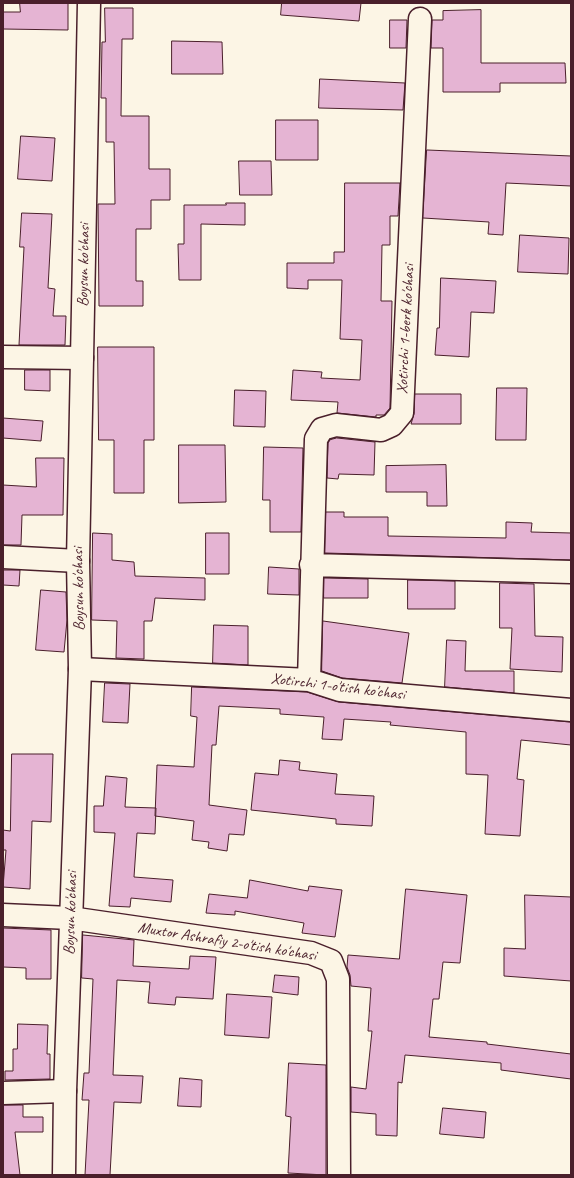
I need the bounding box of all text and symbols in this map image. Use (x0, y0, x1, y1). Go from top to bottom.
street label: Boysun ko'chasi (74, 223, 94, 307)
street label: Xotirchi 1-berk ko'chasi (393, 264, 419, 394)
street label: Boysun ko'chasi (69, 547, 89, 631)
street label: Xotirchi 1-o'tish ko'chasi (270, 669, 406, 705)
street label: Boysun ko'chasi (60, 871, 82, 955)
street label: Muxtor Ashrafiy 2-o'tish ko'chasi (136, 918, 318, 966)

